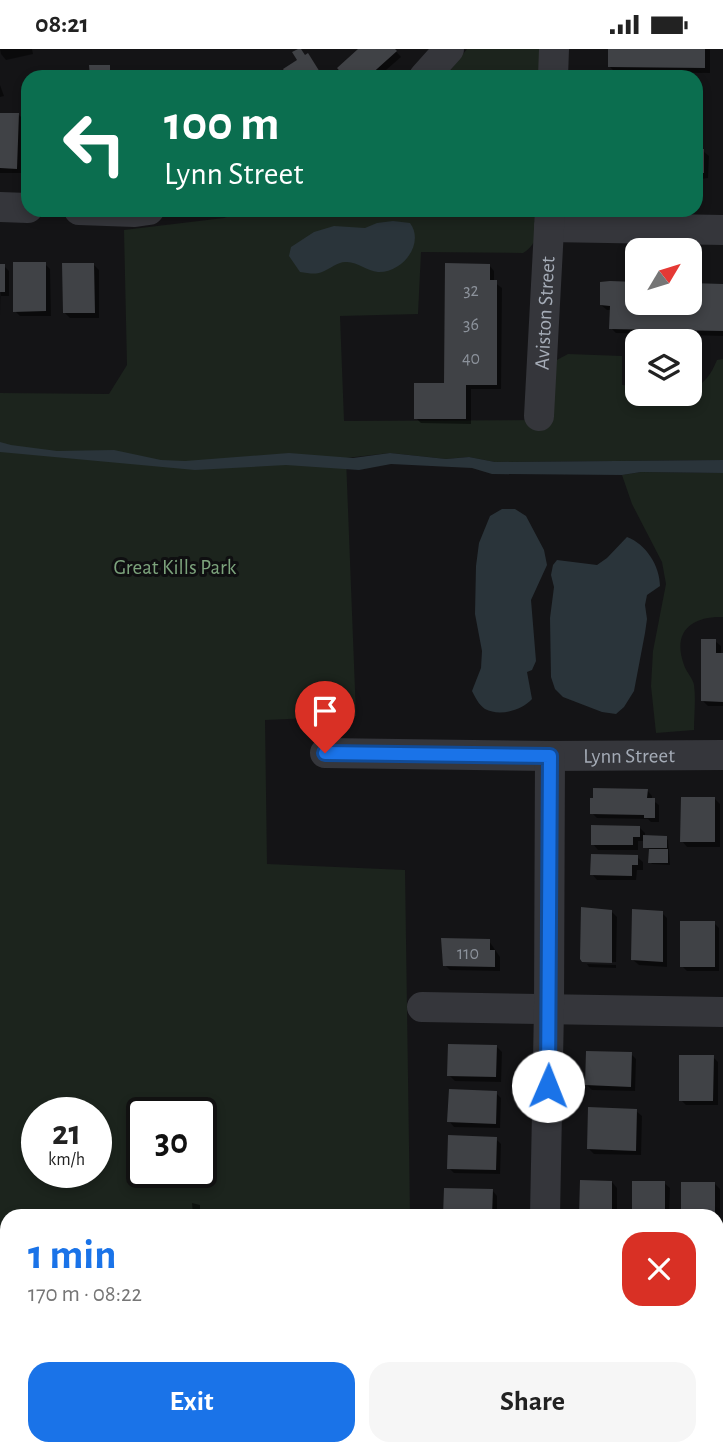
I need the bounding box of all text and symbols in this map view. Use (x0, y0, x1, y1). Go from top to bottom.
text: 08:21 (35, 11, 89, 37)
icon: left (49, 98, 140, 189)
text: 100 m (164, 100, 280, 149)
text: Lynn Street (164, 158, 304, 190)
north arrow (625, 238, 702, 315)
map controls (625, 238, 702, 406)
street label: Aviston Street (531, 255, 559, 371)
house number: 32 (463, 282, 479, 300)
house number: 36 (463, 316, 479, 334)
button: layers (625, 329, 702, 406)
house number: 40 (462, 350, 480, 368)
park label: Great Kills Park (114, 557, 237, 578)
pin (295, 681, 355, 753)
icon: arrive (306, 692, 344, 730)
street label: Lynn Street (583, 745, 675, 767)
house number: 110 (457, 945, 479, 963)
position arrow (511, 1049, 585, 1123)
speed limit sign: 30 (126, 1097, 217, 1188)
text: 21 (52, 1116, 81, 1151)
text: km/h (48, 1151, 85, 1169)
button: close (622, 1232, 696, 1306)
text: 1 min (28, 1234, 117, 1276)
text: 170 m · 08:22 (28, 1283, 142, 1306)
button: Exit (28, 1362, 355, 1442)
button: Share (369, 1362, 696, 1442)

